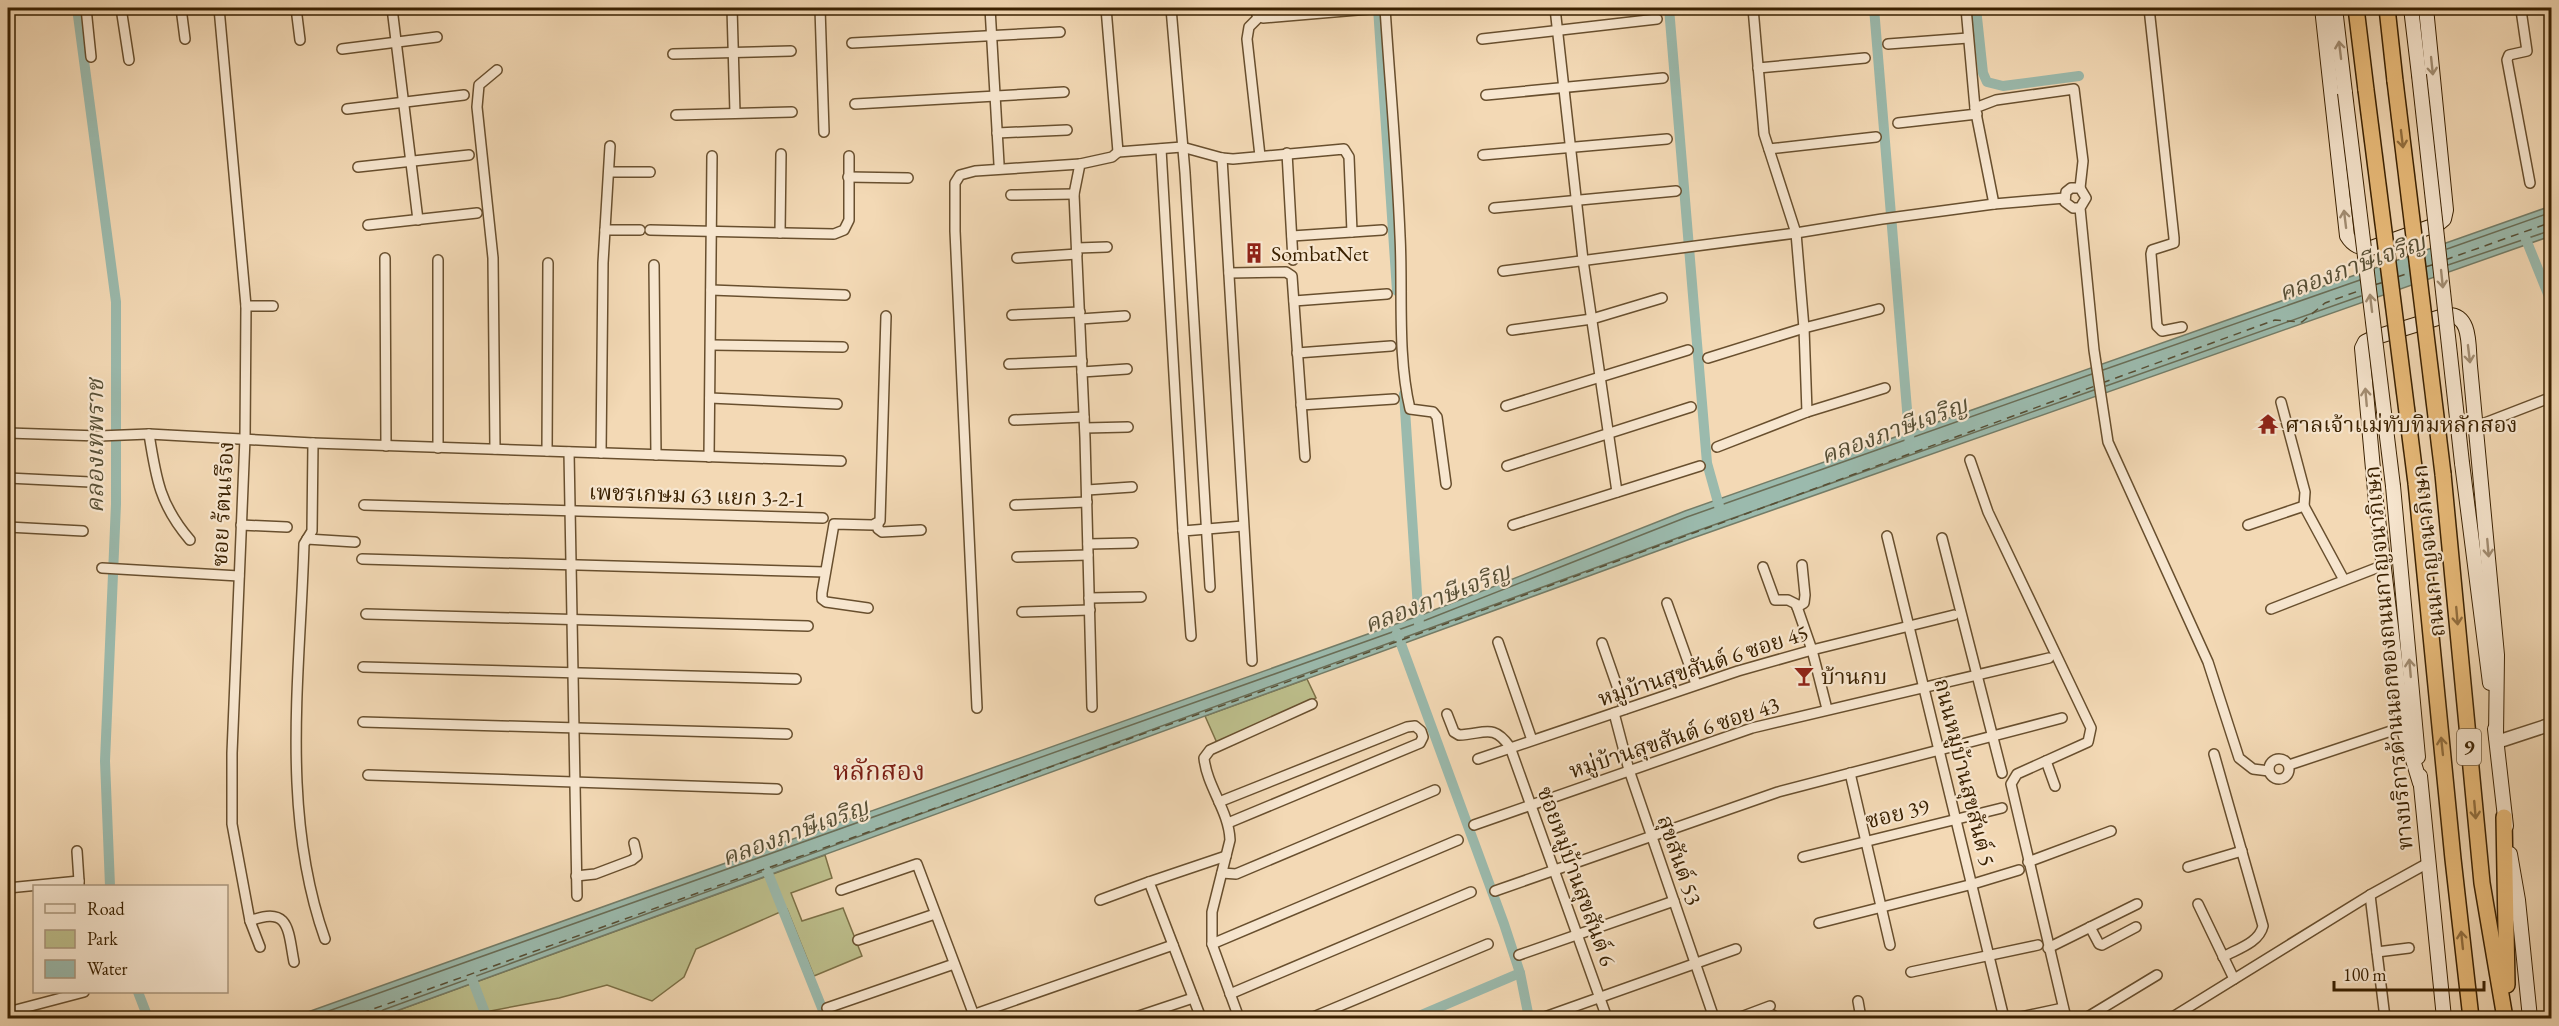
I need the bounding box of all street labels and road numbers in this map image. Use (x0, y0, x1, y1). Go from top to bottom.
street label: ซอย ร้ตนเรึอง (205, 441, 240, 567)
street label: ถนนกาญจนาภิเษก (2405, 463, 2452, 639)
street label: ทางบริการด้านนอกของถนนกาญจนาภิเษก (2357, 465, 2420, 851)
street label: เพชรเกษม 63 แยก 3-2-1 (588, 477, 806, 514)
street label: หมู่บ้านสุขสันต์ 6 ซอย 45 (1594, 618, 1812, 713)
street label: ถนนหมู่บ้านสุขสันต์ 5 (1927, 675, 2002, 869)
street label: หมู่บ้านสุขสันต์ 6 ซอย 43 (1565, 690, 1783, 785)
road number: 9 (2457, 729, 2481, 765)
street label: ซอยหมู่บ้านสุขสันต์ 6 (1530, 782, 1623, 971)
street label: ซอย 39 (1862, 791, 1932, 835)
street label: สุขสันต์ 53 (1651, 811, 1708, 909)

